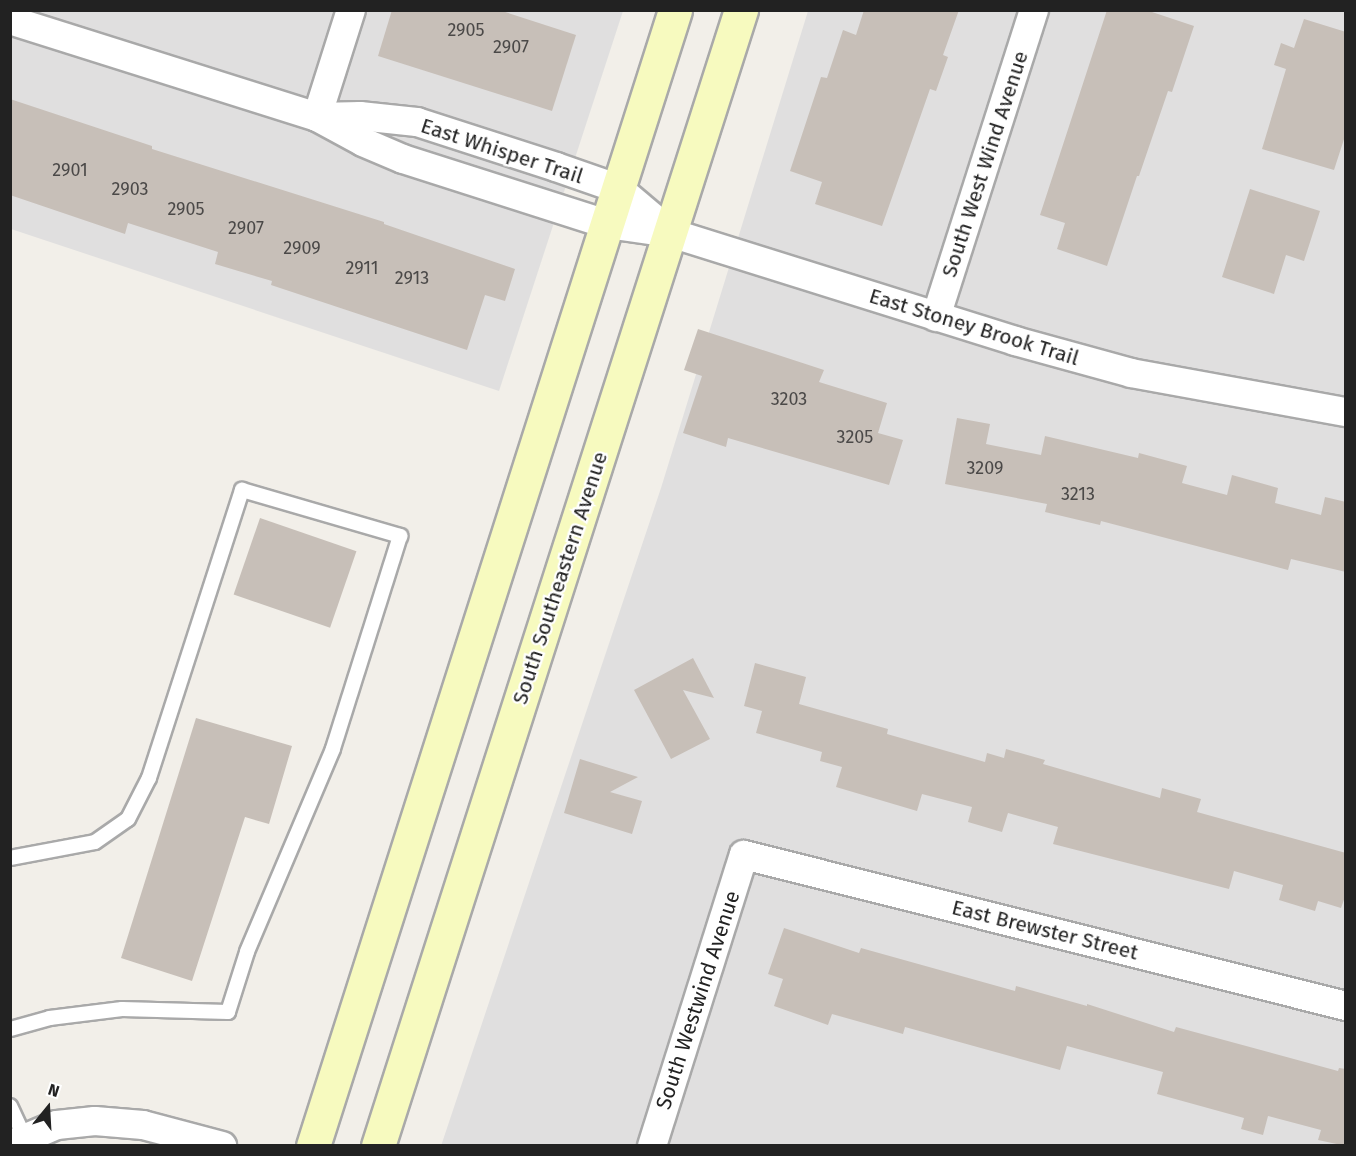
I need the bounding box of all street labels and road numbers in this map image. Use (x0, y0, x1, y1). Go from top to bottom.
street label: South West Wind Avenue (937, 48, 1033, 280)
street label: East Whisper Trail (418, 113, 586, 189)
street label: East Stoney Brook Trail (866, 283, 1082, 371)
street label: South Southeastern Avenue (507, 449, 613, 707)
street label: South Westwind Avenue (651, 887, 745, 1113)
street label: East Brewster Street (949, 895, 1141, 965)

